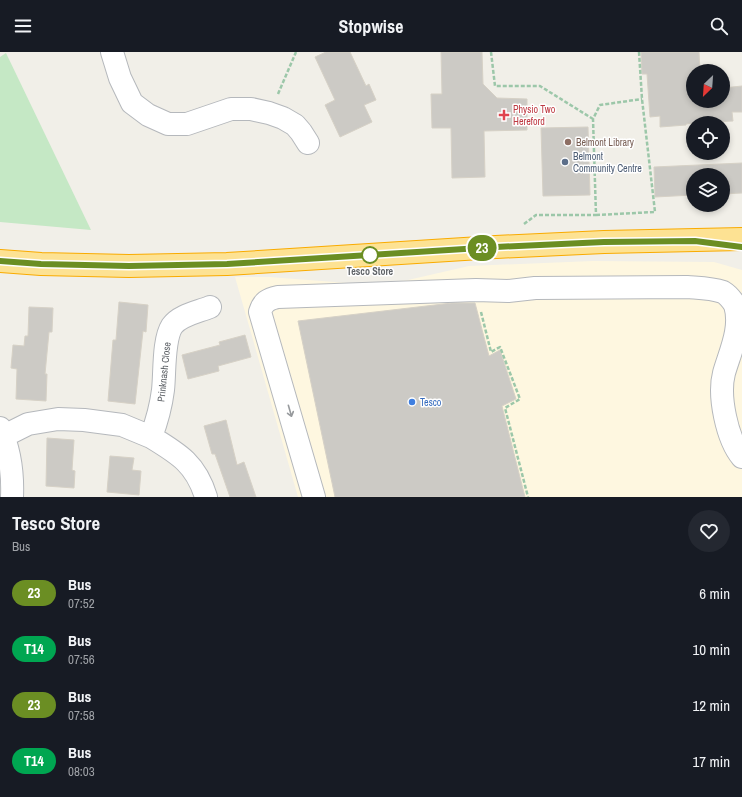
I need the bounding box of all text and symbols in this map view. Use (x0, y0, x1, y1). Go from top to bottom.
text: Stopwise (339, 14, 403, 39)
icon: menu (12, 15, 34, 37)
icon: search (708, 15, 730, 37)
north arrow (686, 64, 730, 108)
map controls (686, 64, 730, 212)
place label: Physio Two Hereford (513, 103, 556, 128)
marker: Physio Two Hereford (498, 109, 510, 121)
button: locate (686, 116, 730, 160)
place label: Belmont Library (576, 136, 635, 149)
marker: Belmont Library (563, 137, 573, 147)
place label: Belmont Community Centre (573, 150, 642, 175)
marker: Belmont Community Centre (560, 157, 570, 167)
button: layers (686, 168, 730, 212)
line badge: 23 (464, 235, 500, 261)
text: 23 (476, 239, 488, 257)
marker: Tesco Store (361, 246, 379, 264)
place label: Tesco Store (347, 265, 394, 278)
street label: Prinknash Close (154, 341, 174, 403)
place label: Tesco (420, 396, 442, 409)
marker: Tesco (407, 397, 417, 407)
one-way arrow (286, 405, 294, 418)
text: Tesco Store (12, 510, 100, 536)
button: heart (688, 510, 730, 552)
text: Bus (12, 538, 30, 555)
text: Bus (68, 574, 91, 595)
text: 6 min (699, 583, 730, 604)
text: 23 (28, 584, 40, 602)
text: 07:52 (68, 595, 95, 612)
text: Bus (68, 630, 91, 651)
text: 10 min (692, 639, 730, 660)
text: T14 (24, 640, 44, 658)
text: 07:56 (68, 651, 95, 668)
text: Bus (68, 686, 91, 707)
text: 12 min (692, 695, 730, 716)
text: 23 (28, 696, 40, 714)
text: 07:58 (68, 707, 95, 724)
text: Bus (68, 742, 91, 763)
text: 17 min (692, 751, 730, 772)
text: T14 (24, 752, 44, 770)
text: 08:03 (68, 763, 95, 780)

